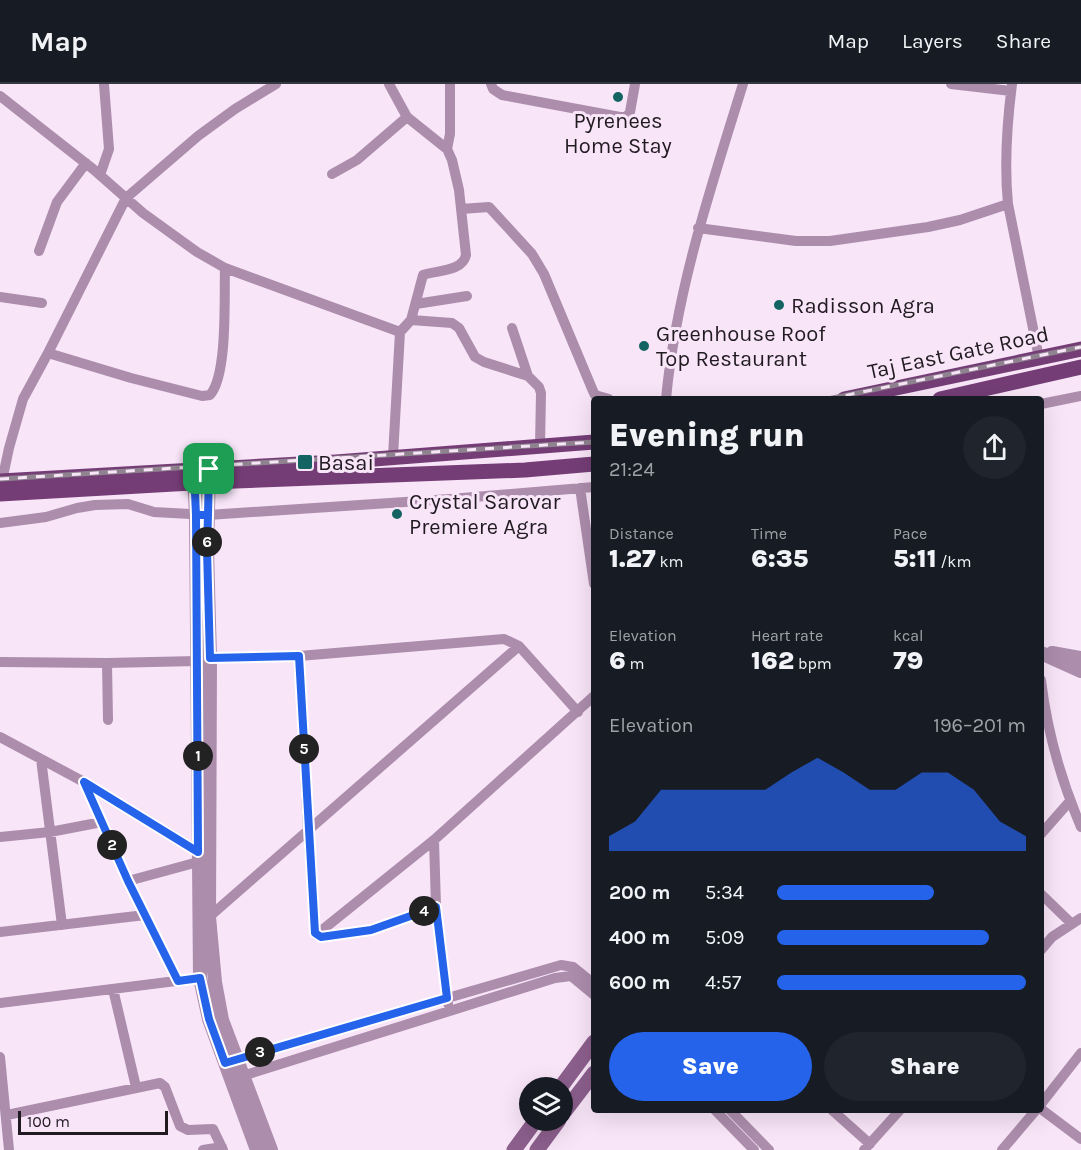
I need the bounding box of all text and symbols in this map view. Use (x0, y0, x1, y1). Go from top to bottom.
text: Map (30, 25, 88, 58)
text: Map (827, 29, 869, 53)
text: Layers (902, 29, 963, 53)
text: Share (996, 29, 1051, 53)
marker: Pyrenees Home Stay (611, 90, 625, 104)
place label: Pyrenees Home Stay (564, 108, 672, 159)
place label: Radisson Agra (791, 293, 935, 319)
marker: Radisson Agra (772, 298, 786, 312)
place label: Greenhouse Roof Top Restaurant (656, 321, 826, 372)
street label: Taj East Gate Road (865, 321, 1051, 385)
marker: Greenhouse Roof Top Restaurant (637, 339, 651, 353)
text: Evening run (609, 416, 805, 454)
button: share (963, 416, 1026, 479)
pin (183, 443, 234, 494)
place label: Basai (318, 450, 374, 476)
icon: arrive (192, 452, 225, 485)
marker: Basai (296, 453, 314, 471)
text: 21:24 (609, 458, 655, 481)
place label: Crystal Sarovar Premiere Agra (409, 489, 561, 540)
marker: Crystal Sarovar Premiere Agra (390, 507, 404, 521)
text: Distance (609, 524, 674, 543)
text: Time (751, 524, 787, 543)
text: Pace (893, 524, 927, 543)
pin: 6 (192, 527, 222, 557)
text: 6 (202, 532, 212, 551)
text: 1.27 (609, 543, 656, 574)
text: 6:35 (751, 543, 808, 574)
text: 5:11 (893, 543, 937, 574)
text: km (656, 552, 684, 571)
text: /km (937, 552, 971, 571)
text: Elevation (609, 626, 677, 645)
text: Heart rate (751, 626, 823, 645)
text: kcal (893, 626, 924, 645)
text: 6 (609, 645, 626, 676)
text: 162 (751, 645, 794, 676)
text: 79 (893, 645, 923, 676)
text: m (626, 654, 645, 673)
text: bpm (794, 654, 832, 673)
text: Elevation (609, 714, 694, 737)
text: 196–201 m (933, 714, 1026, 737)
pin: 5 (289, 734, 319, 764)
text: 5 (299, 739, 309, 758)
pin: 1 (183, 741, 213, 771)
text: 1 (195, 746, 201, 765)
pin: 2 (97, 830, 127, 860)
text: 2 (107, 835, 117, 854)
text: 200 m (609, 881, 670, 904)
text: 5:34 (705, 881, 744, 904)
pin: 4 (409, 896, 439, 926)
text: 4 (419, 901, 429, 920)
text: 400 m (609, 926, 670, 949)
text: 5:09 (705, 926, 744, 949)
text: 600 m (609, 971, 670, 994)
text: 4:57 (705, 971, 741, 994)
button: Save (609, 1032, 812, 1101)
button: Share (824, 1032, 1026, 1101)
pin: 3 (245, 1037, 275, 1067)
text: 3 (255, 1042, 265, 1061)
map controls (519, 1077, 573, 1131)
button: layers (519, 1077, 573, 1131)
scale bar (18, 1108, 168, 1136)
text: 100 m (27, 1112, 70, 1131)

